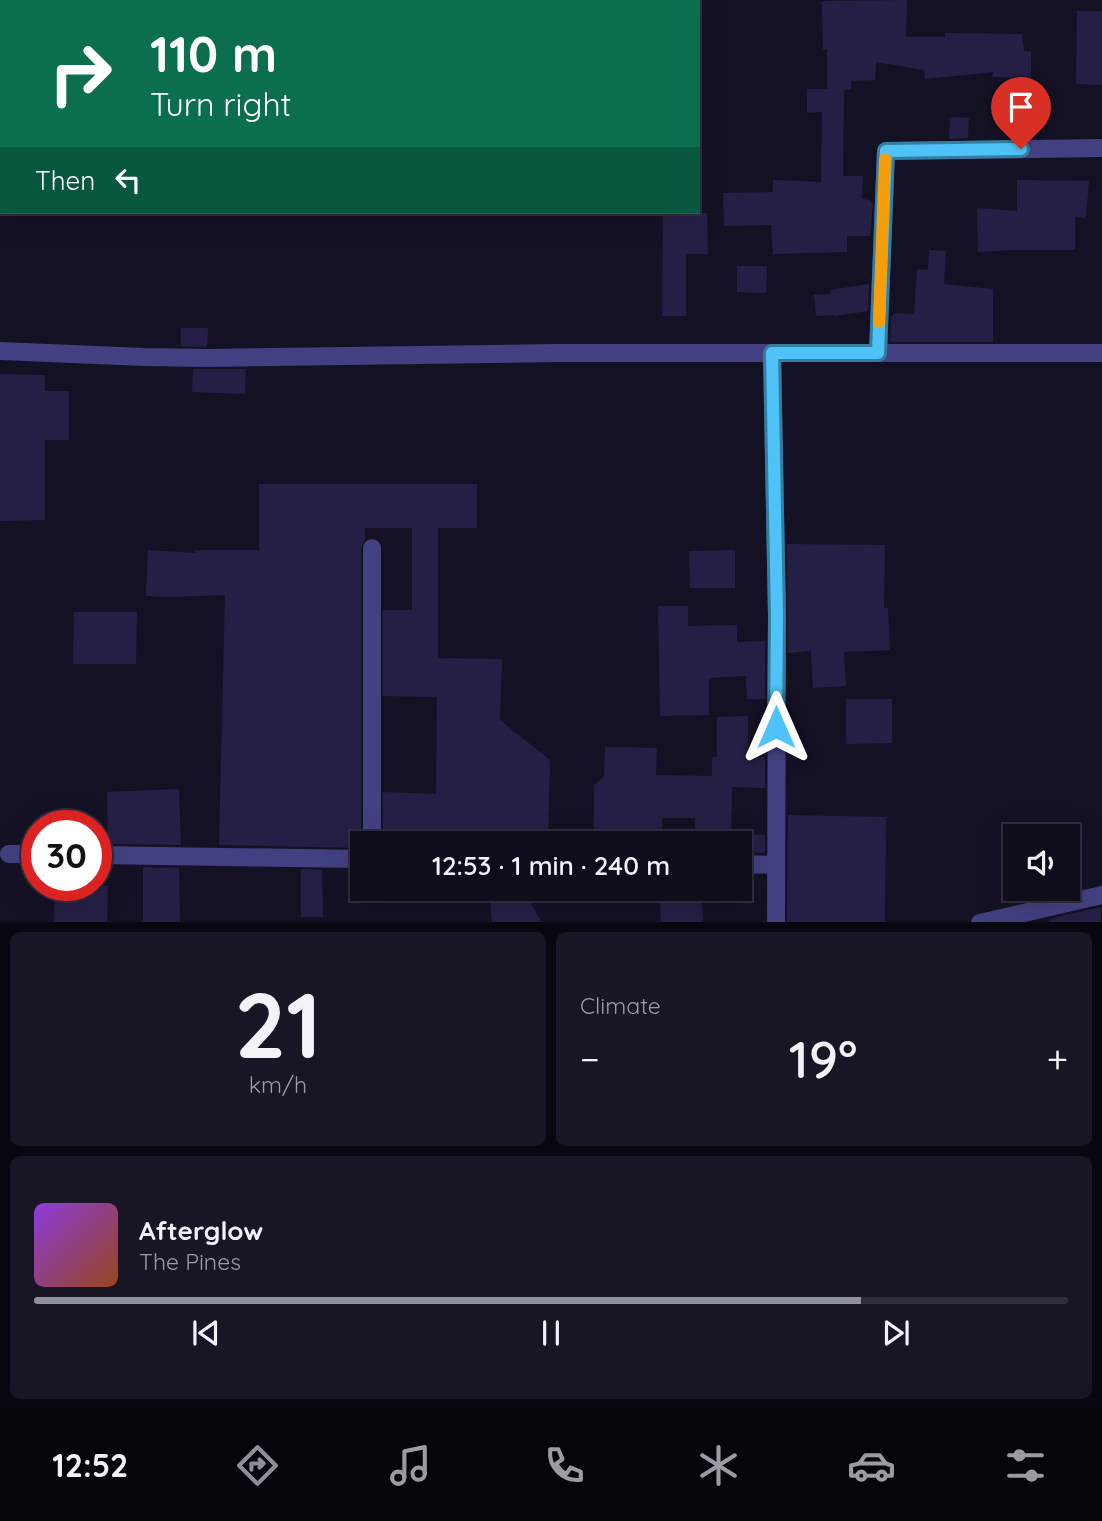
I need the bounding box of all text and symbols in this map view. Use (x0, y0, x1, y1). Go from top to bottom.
text: 110 m (150, 23, 277, 84)
icon: right (35, 28, 126, 119)
pin (991, 77, 1051, 149)
text: Turn right (150, 84, 291, 124)
icon: arrive (1002, 88, 1040, 126)
icon: left (109, 161, 147, 199)
text: Then (35, 164, 95, 197)
position arrow (739, 690, 813, 764)
speed limit sign: 30 (21, 810, 112, 901)
map controls (1003, 824, 1080, 901)
button: sound (1003, 824, 1080, 901)
text: 12:53 · 1 min · 240 m (432, 849, 670, 882)
text: 21 (234, 967, 322, 1081)
text: Climate (580, 991, 661, 1020)
text: 19° (789, 1026, 858, 1091)
text: − (580, 1035, 600, 1083)
text: + (1047, 1035, 1068, 1083)
text: km/h (249, 1070, 307, 1099)
text: Afterglow (139, 1214, 263, 1247)
text: The Pines (139, 1247, 241, 1276)
icon: previous (187, 1314, 225, 1352)
icon: pause (532, 1314, 570, 1352)
icon: next (877, 1314, 915, 1352)
icon: directions (233, 1441, 282, 1490)
icon: music (386, 1441, 435, 1490)
icon: phone (540, 1441, 589, 1490)
icon: climate (694, 1441, 743, 1490)
icon: car (847, 1441, 896, 1490)
icon: filters (1001, 1441, 1050, 1490)
text: 12:52 (52, 1445, 128, 1485)

